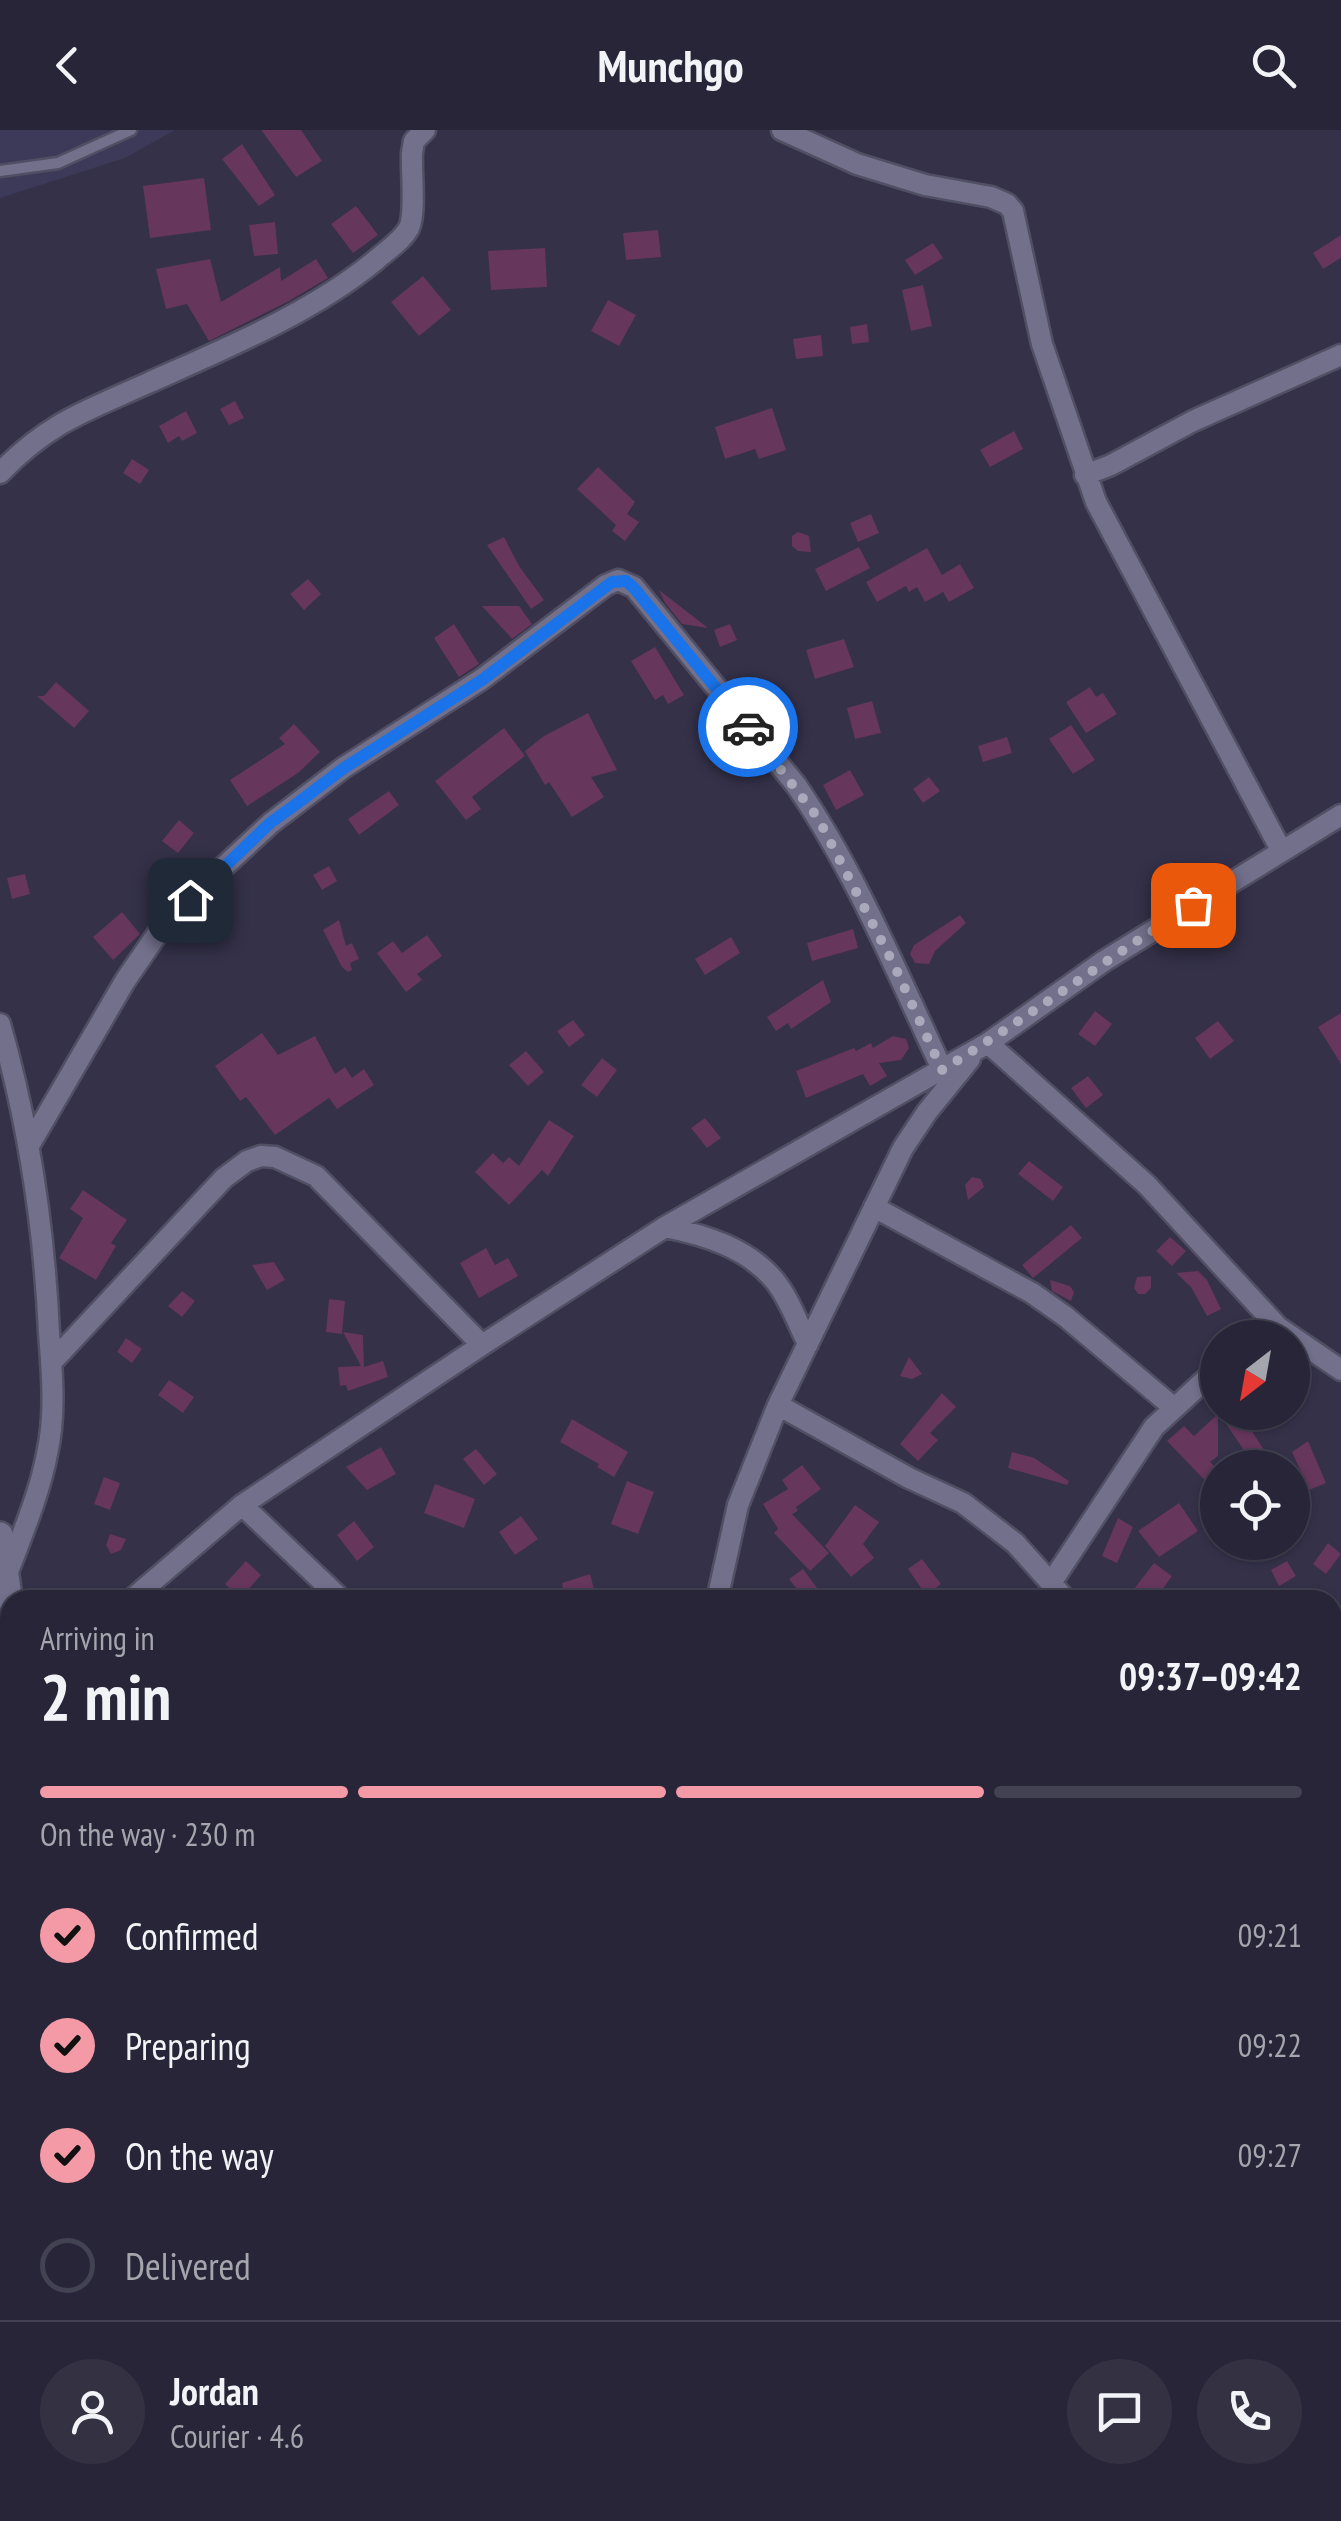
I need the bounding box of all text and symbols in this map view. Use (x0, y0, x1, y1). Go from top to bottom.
text: Munchgo (597, 36, 744, 94)
icon: back (40, 38, 95, 93)
icon: search (1246, 38, 1301, 93)
courier (698, 677, 798, 777)
icon: car (721, 700, 776, 755)
pin (148, 858, 233, 943)
pin (1151, 863, 1236, 948)
icon: home (163, 873, 218, 928)
icon: bag (1166, 878, 1221, 933)
north arrow (1200, 1320, 1310, 1430)
map controls (1200, 1320, 1310, 1560)
button: locate (1200, 1450, 1310, 1560)
text: Arriving in (40, 1617, 155, 1659)
text: 09:37–09:42 (1119, 1651, 1302, 1700)
text: 2 min (40, 1654, 171, 1738)
text: On the way · 230 m (40, 1813, 255, 1855)
icon: check (40, 1908, 95, 1963)
text: Confirmed (125, 1911, 258, 1960)
text: 09:21 (1238, 1914, 1302, 1956)
icon: check (40, 2018, 95, 2073)
text: Preparing (125, 2021, 251, 2070)
text: 09:22 (1238, 2024, 1302, 2066)
icon: check (40, 2128, 95, 2183)
text: On the way (125, 2131, 273, 2180)
text: 09:27 (1238, 2134, 1302, 2176)
text: Delivered (125, 2241, 251, 2290)
button: person (40, 2359, 145, 2464)
button: chat (1067, 2359, 1172, 2464)
button: phone (1197, 2359, 1302, 2464)
text: Jordan (170, 2366, 259, 2415)
text: Courier · 4.6 (170, 2415, 304, 2457)

